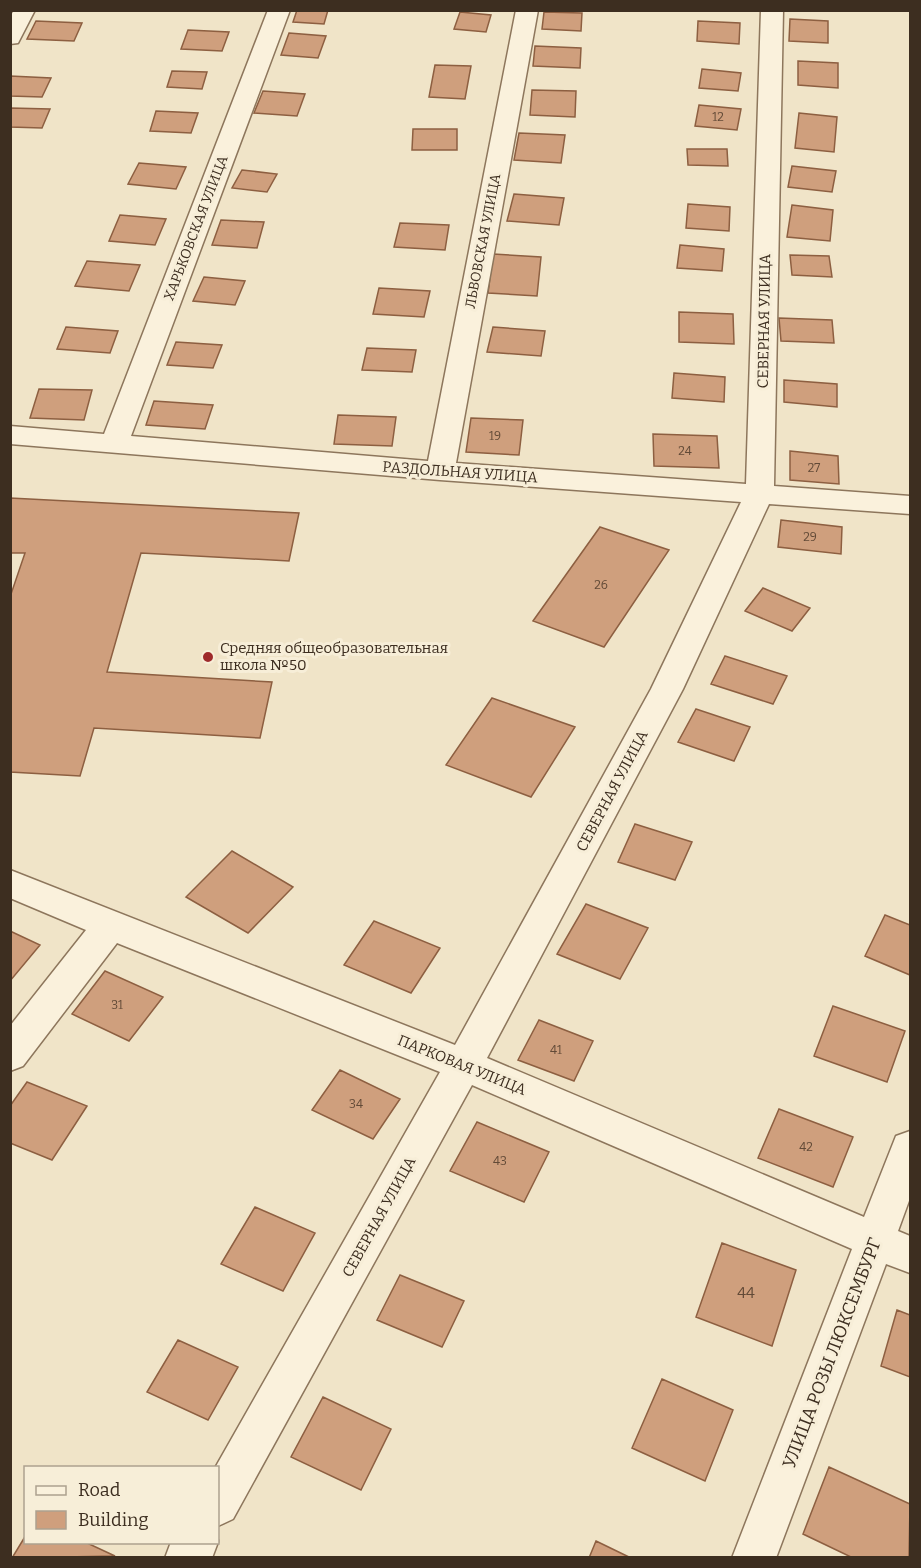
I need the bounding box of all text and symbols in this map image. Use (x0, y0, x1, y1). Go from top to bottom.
house number: 12 (712, 110, 724, 124)
street label: ХАРЬКОВСКАЯ УЛИЦА (160, 153, 232, 303)
street label: ЛЬВОВСКАЯ УЛИЦА (462, 172, 504, 310)
street label: СЕВЕРНАЯ УЛИЦА (754, 253, 774, 388)
house number: 19 (489, 429, 501, 443)
house number: 24 (678, 444, 692, 458)
street label: РАЗДОЛЬНАЯ УЛИЦА (382, 458, 539, 486)
house number: 27 (808, 461, 820, 475)
house number: 29 (803, 530, 817, 544)
house number: 26 (594, 578, 608, 592)
place label: Средняя общеобразовательная школа №50 (220, 639, 448, 674)
marker: Средняя общеобразовательная школа №50 (201, 650, 215, 664)
street label: СЕВЕРНАЯ УЛИЦА (572, 727, 652, 855)
house number: 31 (111, 998, 123, 1012)
street label: ПАРКОВАЯ УЛИЦА (395, 1031, 529, 1099)
house number: 41 (550, 1043, 562, 1057)
house number: 34 (349, 1097, 363, 1111)
house number: 42 (799, 1140, 813, 1154)
street label: СЕВЕРНАЯ УЛИЦА (338, 1153, 420, 1280)
house number: 43 (493, 1154, 507, 1168)
street label: УЛИЦА РОЗЫ ЛЮКСЕМБУРГ (778, 1235, 886, 1471)
house number: 44 (737, 1284, 755, 1302)
legend (24, 1466, 219, 1544)
text: Road (78, 1479, 121, 1501)
text: Building (78, 1509, 149, 1531)

